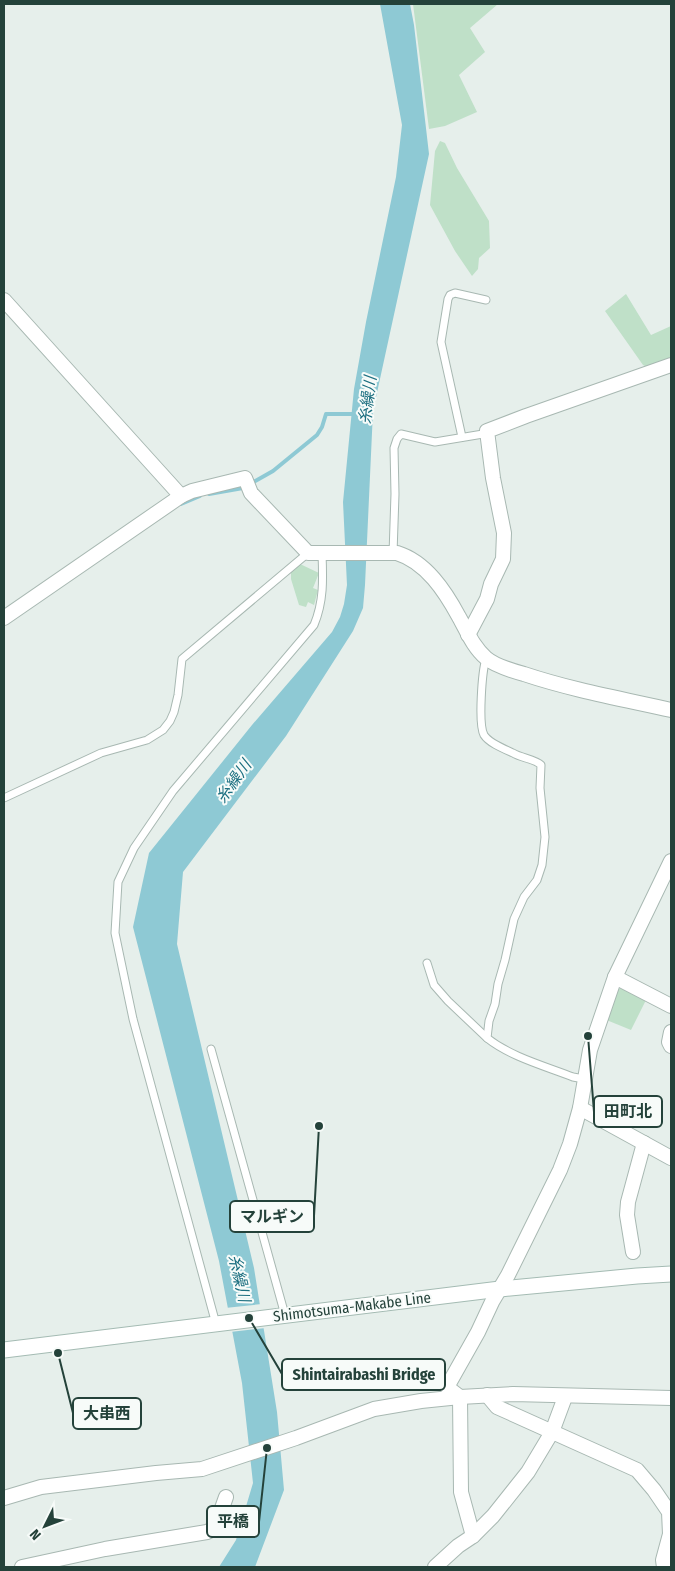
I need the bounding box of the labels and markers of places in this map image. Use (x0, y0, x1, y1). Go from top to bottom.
callout: 田町北 (594, 1096, 662, 1127)
callout: マルギン (230, 1201, 314, 1232)
callout: Shintairabashi Bridge (282, 1359, 445, 1390)
callout: 大串西 (73, 1398, 141, 1429)
callout: 平橋 (207, 1506, 259, 1537)

